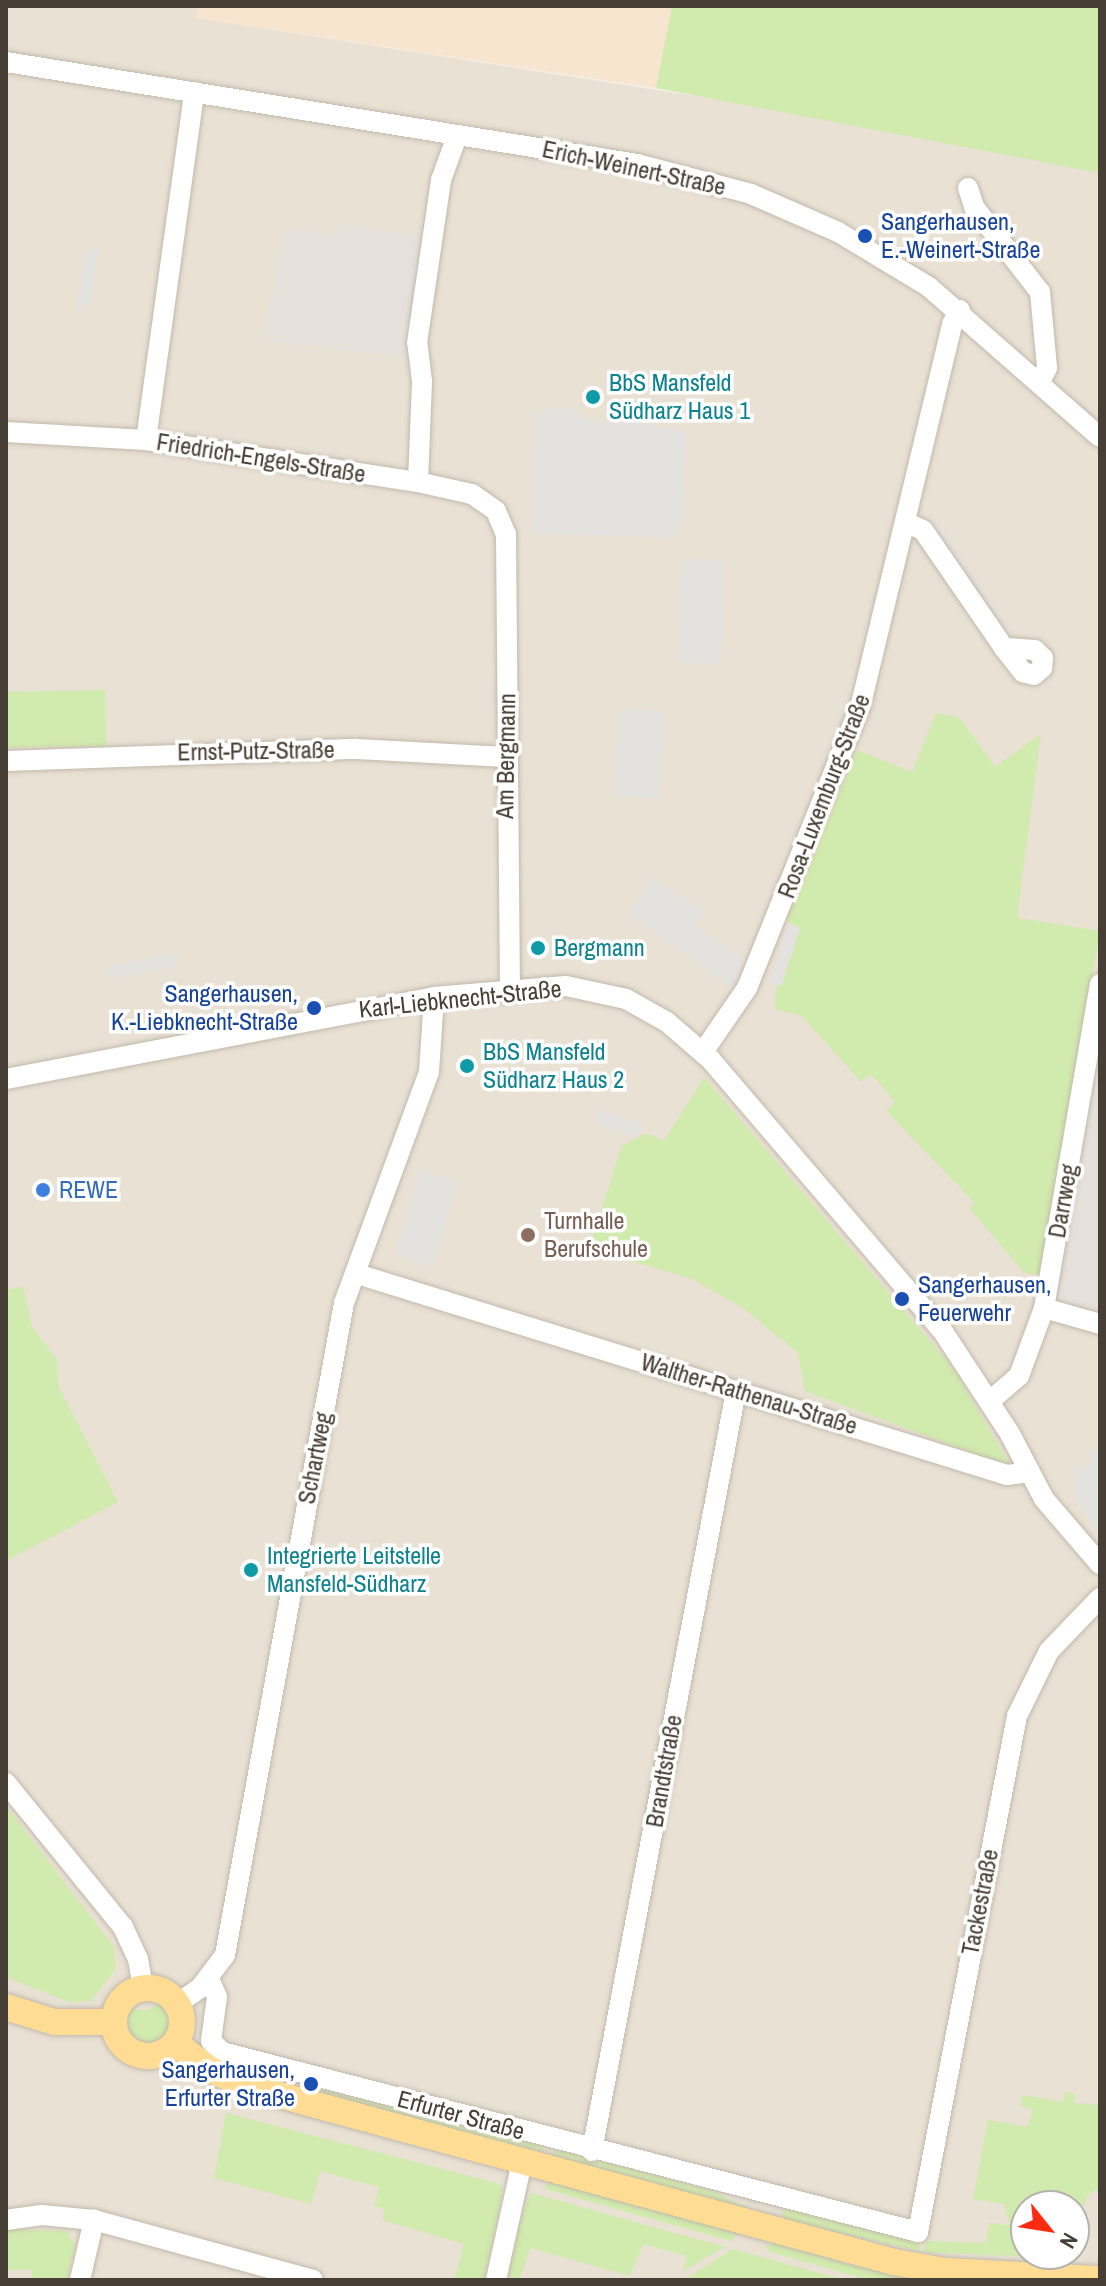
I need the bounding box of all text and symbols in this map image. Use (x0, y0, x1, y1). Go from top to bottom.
street label: Erich-Weinert-Straße (540, 135, 728, 201)
place label: Sangerhausen, E.-Weinert-Straße (881, 208, 1040, 264)
marker: Sangerhausen, E.-Weinert-Straße (856, 227, 874, 245)
place label: BbS Mansfeld Südharz Haus 1 (609, 369, 750, 425)
marker: BbS Mansfeld Südharz Haus 1 (584, 388, 602, 406)
street label: Friedrich-Engels-Straße (155, 427, 367, 489)
street label: Rosa-Luxemburg-Straße (772, 690, 876, 902)
street label: Am Bergmann (491, 693, 521, 819)
street label: Ernst-Putz-Straße (177, 735, 335, 767)
place label: Bergmann (554, 934, 645, 962)
marker: Bergmann (529, 939, 547, 957)
street label: Karl-Liebknecht-Straße (357, 974, 563, 1024)
place label: Sangerhausen, K.-Liebknecht-Straße (111, 980, 298, 1036)
marker: Sangerhausen, K.-Liebknecht-Straße (305, 999, 323, 1017)
place label: BbS Mansfeld Südharz Haus 2 (483, 1038, 624, 1094)
marker: BbS Mansfeld Südharz Haus 2 (458, 1057, 476, 1075)
street label: Darrweg (1042, 1162, 1084, 1240)
place label: REWE (59, 1176, 118, 1204)
marker: REWE (34, 1181, 52, 1199)
place label: Turnhalle Berufschule (544, 1207, 648, 1263)
marker: Turnhalle Berufschule (519, 1226, 537, 1244)
place label: Sangerhausen, Feuerwehr (918, 1271, 1051, 1327)
marker: Sangerhausen, Feuerwehr (893, 1290, 911, 1308)
street label: Walther-Rathenau-Straße (637, 1347, 861, 1441)
street label: Schartweg (292, 1410, 338, 1506)
place label: Integrierte Leitstelle Mansfeld-Südharz (267, 1542, 441, 1598)
marker: Integrierte Leitstelle Mansfeld-Südharz (242, 1561, 260, 1579)
street label: Brandtstraße (640, 1712, 688, 1830)
street label: Tackestraße (956, 1846, 1004, 1958)
place label: Sangerhausen, Erfurter Straße (162, 2056, 295, 2112)
marker: Sangerhausen, Erfurter Straße (302, 2075, 320, 2093)
street label: Erfurter Straße (394, 2084, 528, 2146)
north arrow (1010, 2190, 1090, 2270)
text: N (1053, 2228, 1085, 2254)

